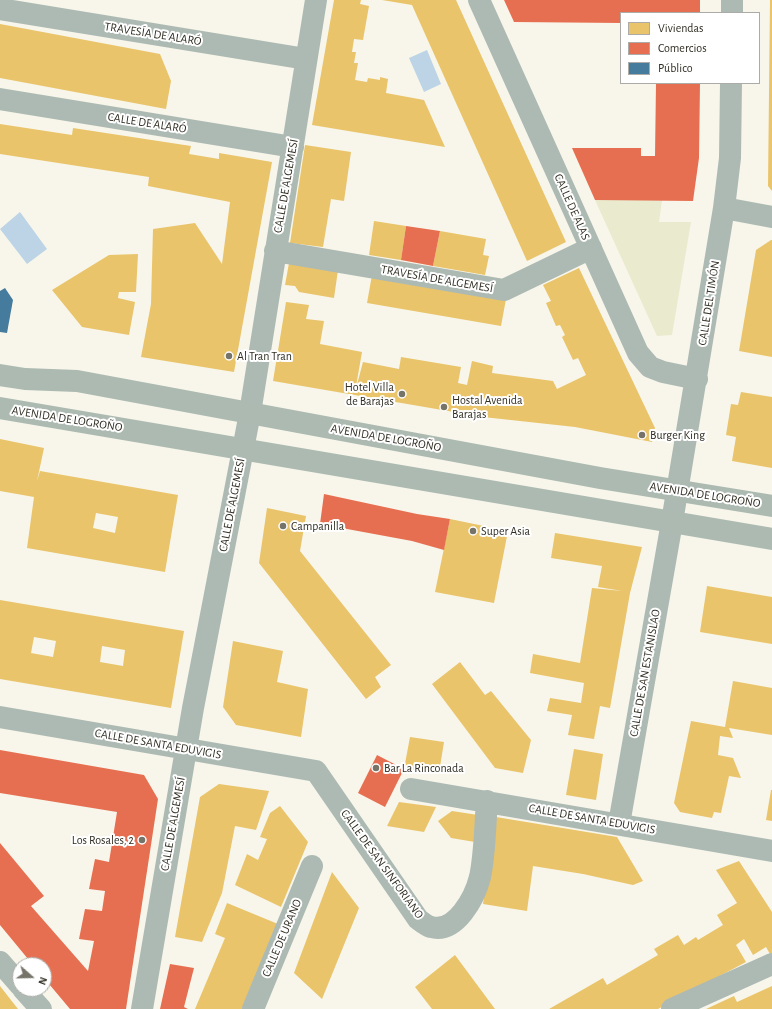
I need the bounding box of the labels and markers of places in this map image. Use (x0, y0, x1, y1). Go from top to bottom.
place label: Al Tran Tran (237, 349, 292, 363)
marker: Al Tran Tran (224, 351, 234, 361)
place label: Hotel Villa de Barajas (345, 380, 394, 408)
marker: Hotel Villa de Barajas (397, 389, 407, 399)
place label: Hostal Avenida Barajas (452, 393, 523, 421)
marker: Hostal Avenida Barajas (439, 402, 449, 412)
place label: Burger King (650, 428, 705, 442)
marker: Burger King (637, 430, 647, 440)
place label: Campanilla (291, 519, 344, 533)
marker: Campanilla (278, 521, 288, 531)
place label: Super Asia (481, 524, 530, 538)
marker: Super Asia (468, 526, 478, 536)
place label: Bar La Rinconada (384, 761, 464, 775)
marker: Bar La Rinconada (371, 763, 381, 773)
place label: Los Rosales, 2 (72, 833, 134, 847)
marker: Los Rosales, 2 (137, 835, 147, 845)

